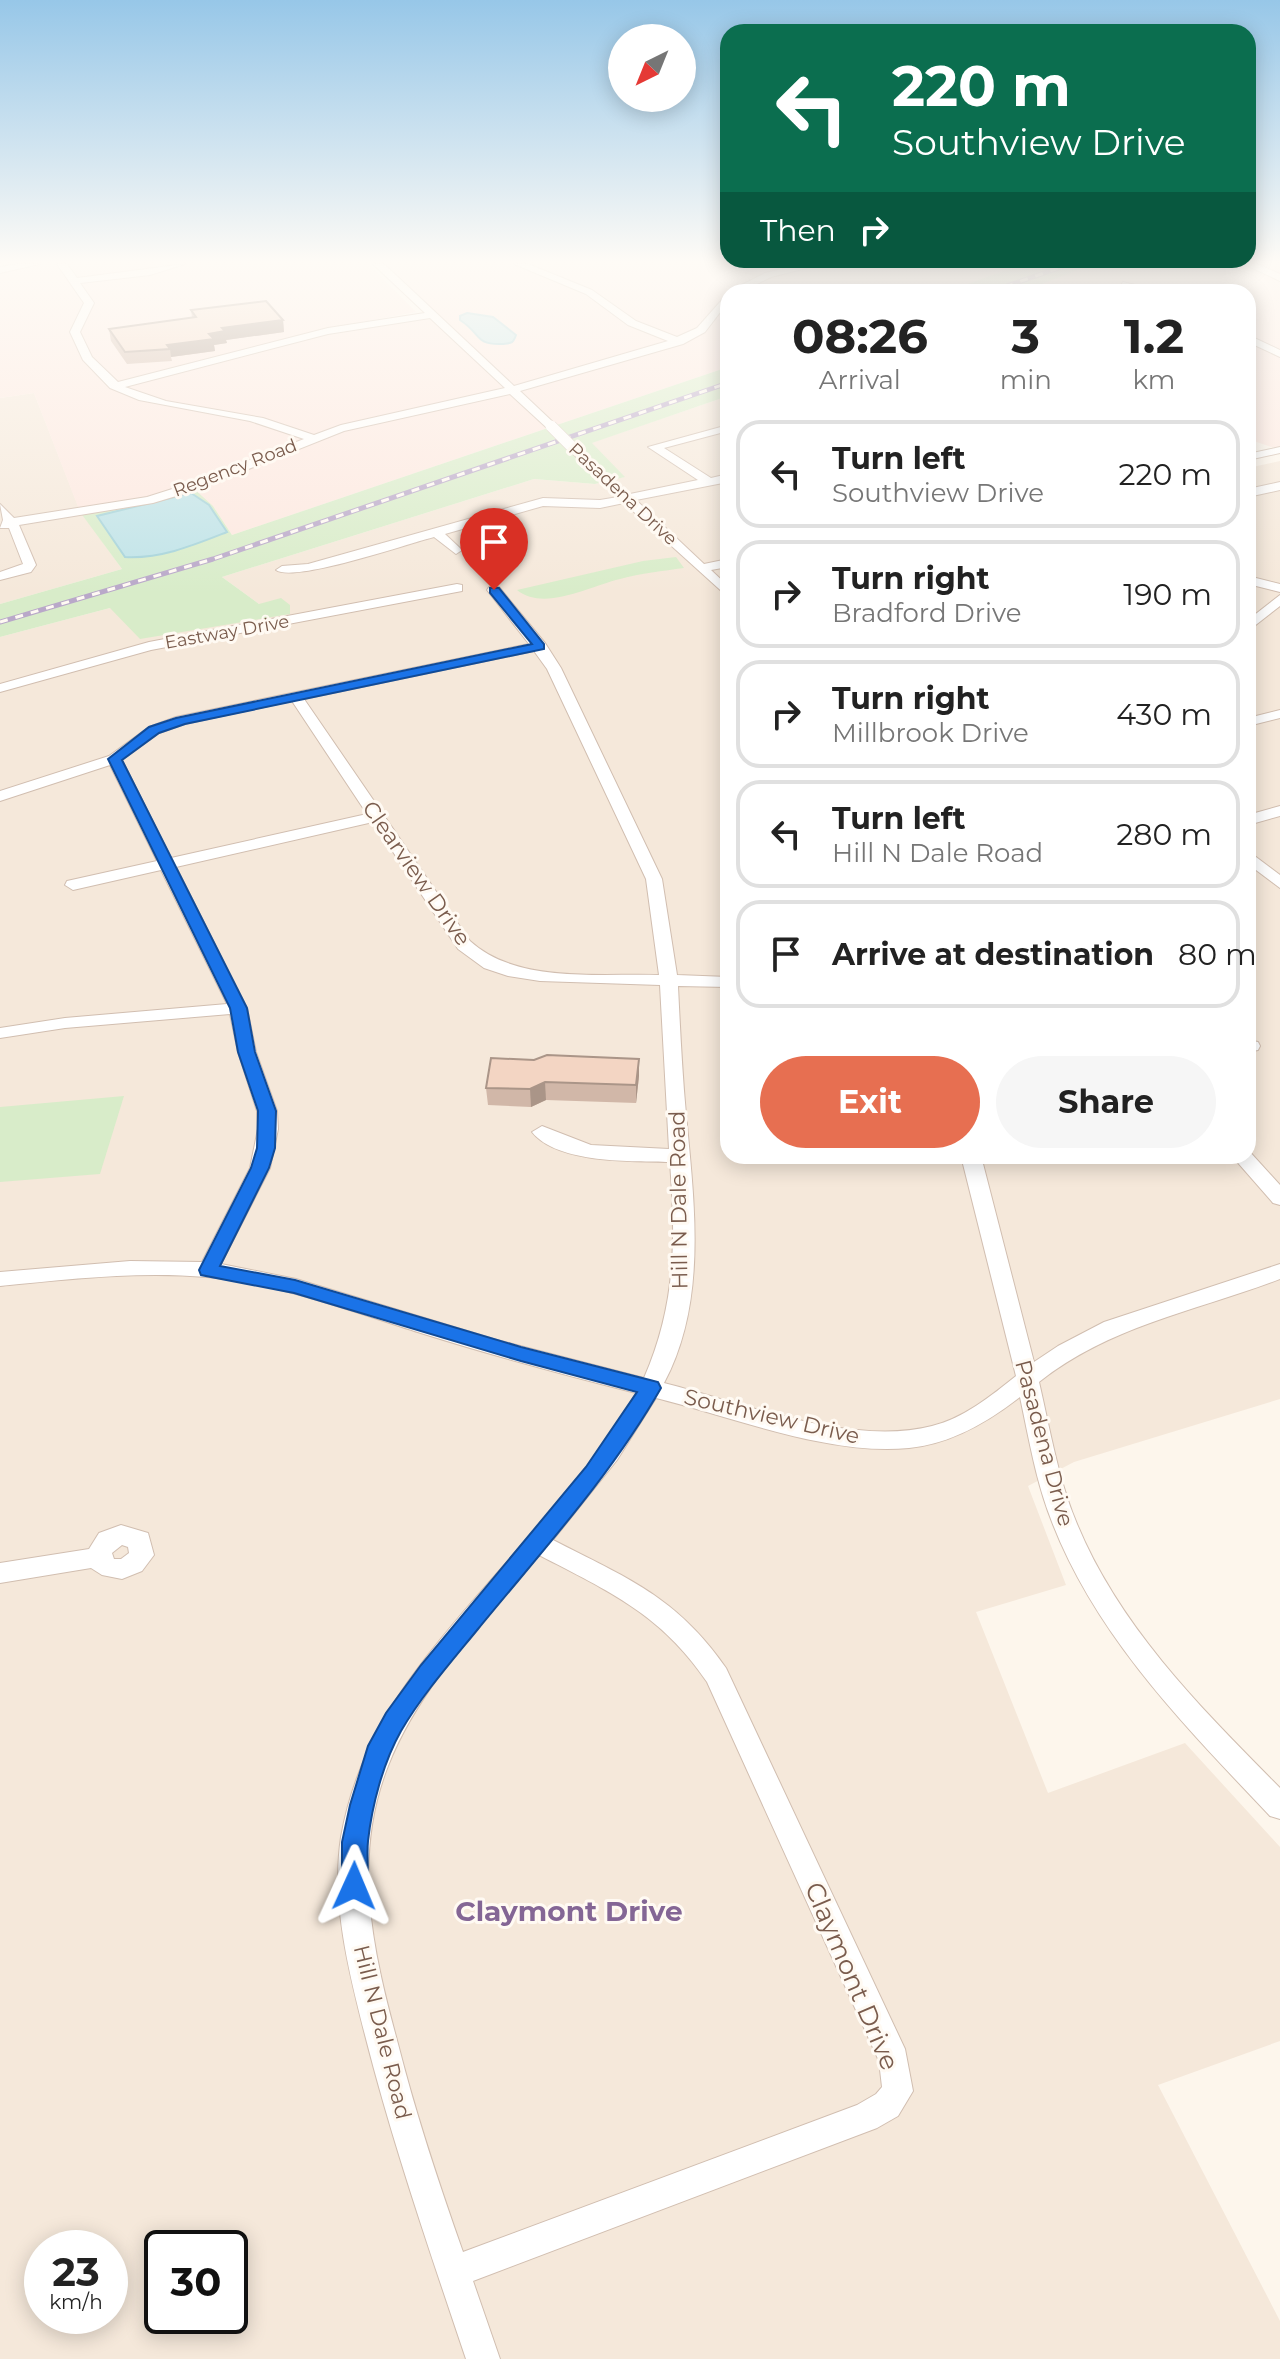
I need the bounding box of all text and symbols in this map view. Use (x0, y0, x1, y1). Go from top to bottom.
north arrow (608, 24, 696, 112)
map controls (608, 24, 696, 112)
text: 220 m (892, 52, 1071, 120)
icon: left (760, 56, 864, 160)
text: Southview Drive (892, 120, 1185, 164)
icon: right (852, 208, 896, 252)
text: Then (760, 212, 836, 249)
text: 08:26 (792, 307, 928, 365)
text: 3 (1012, 307, 1040, 365)
text: 1.2 (1124, 307, 1184, 365)
text: Arrival (819, 364, 901, 396)
text: min (1000, 364, 1052, 396)
text: km (1132, 364, 1175, 396)
street label: Regency Road (170, 434, 300, 502)
street label: Pasadena Drive (564, 438, 682, 550)
text: Turn left (832, 440, 965, 477)
icon: left (764, 452, 808, 496)
text: 220 m (1118, 456, 1212, 493)
text: Southview Drive (832, 477, 1044, 509)
pin (460, 508, 528, 590)
icon: arrive (472, 520, 516, 564)
text: Turn right (832, 560, 989, 597)
icon: right (764, 572, 808, 616)
text: 190 m (1123, 576, 1212, 613)
text: Bradford Drive (832, 597, 1021, 629)
street label: Eastway Drive (163, 610, 291, 654)
text: Turn right (832, 680, 989, 717)
icon: right (764, 692, 808, 736)
text: 430 m (1116, 696, 1212, 733)
text: Millbrook Drive (832, 717, 1029, 749)
street label: Clearview Drive (357, 796, 476, 951)
text: Turn left (832, 800, 965, 837)
icon: left (764, 812, 808, 856)
text: 280 m (1116, 816, 1212, 853)
text: Hill N Dale Road (832, 837, 1043, 869)
icon: arrive (764, 932, 808, 976)
text: Arrive at destination (832, 936, 1154, 973)
text: 80 m (1178, 936, 1257, 973)
button: Exit (760, 1056, 980, 1148)
button: Share (996, 1056, 1216, 1148)
street label: Hill N Dale Road (663, 1110, 694, 1290)
street label: Pasadena Drive (1009, 1357, 1080, 1530)
street label: Southview Drive (681, 1383, 862, 1450)
position arrow (312, 1844, 396, 1928)
street label: Claymont Drive (798, 1877, 906, 2075)
district label: Claymont Drive (455, 1894, 683, 1928)
street label: Hill N Dale Road (348, 1942, 417, 2122)
speed limit sign: 30 (144, 2230, 248, 2334)
text: 23 (52, 2247, 100, 2296)
text: km/h (49, 2290, 103, 2314)

